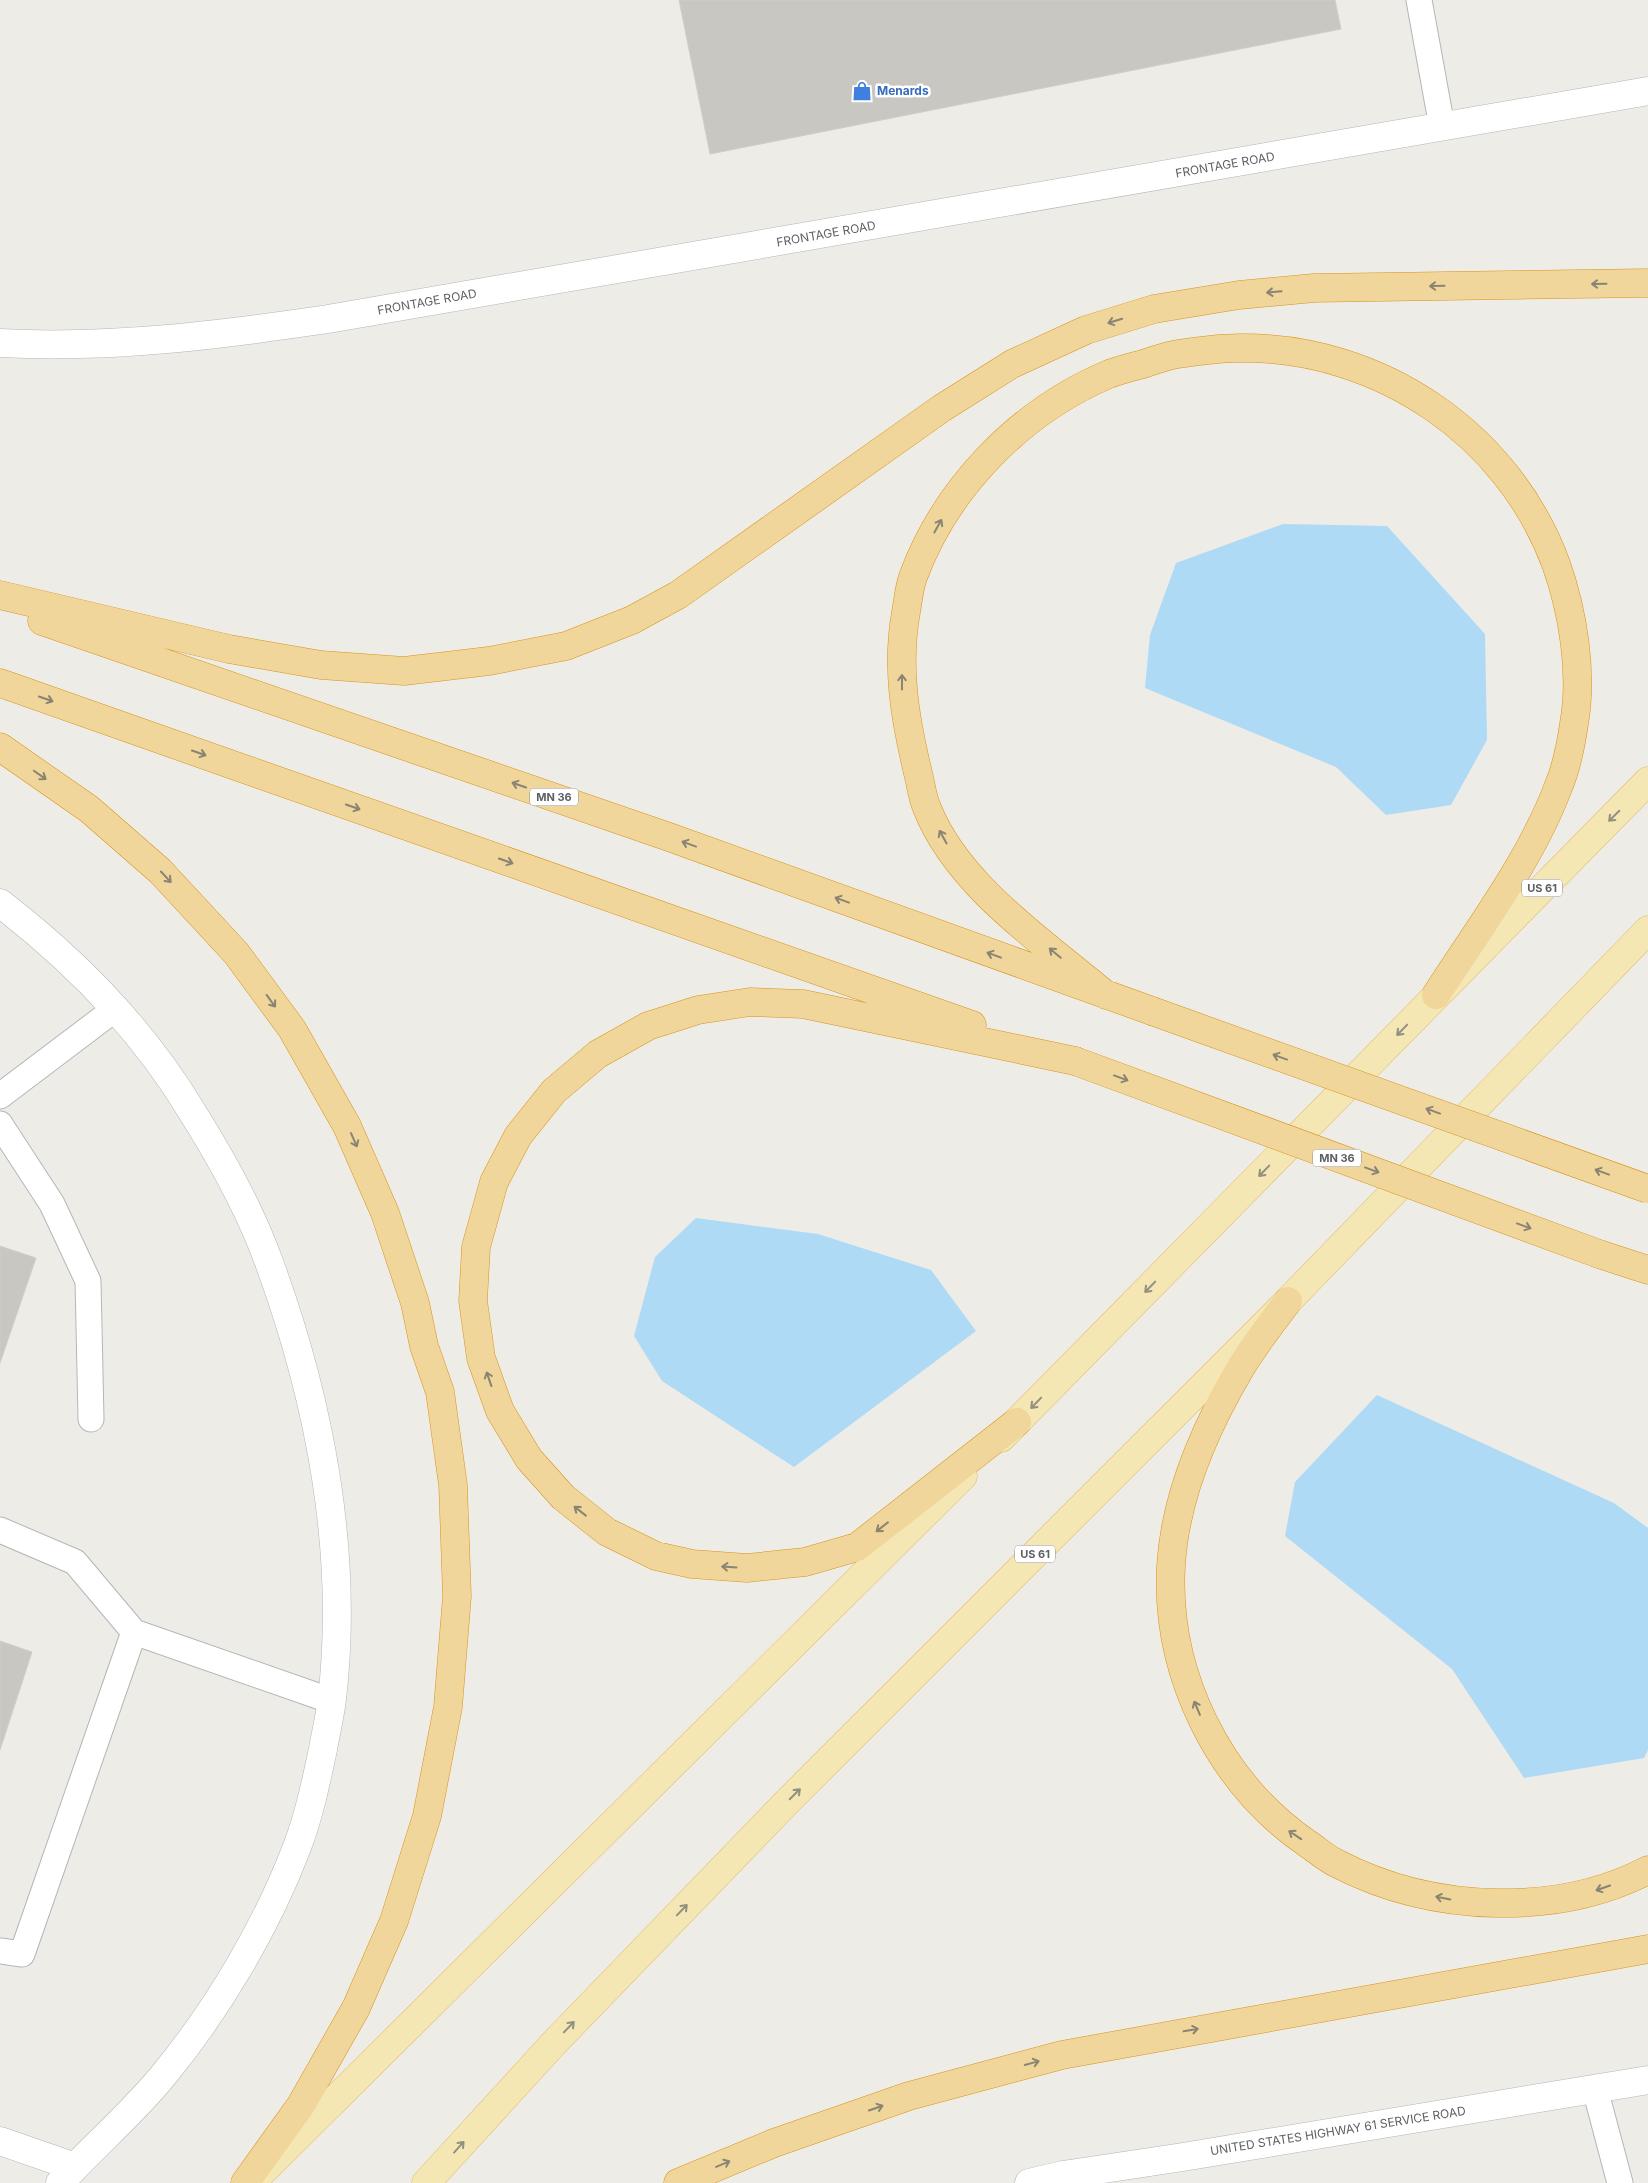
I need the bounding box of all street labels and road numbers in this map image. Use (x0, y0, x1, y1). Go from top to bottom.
street label: FRONTAGE ROAD (1174, 148, 1276, 181)
street label: FRONTAGE ROAD (775, 217, 877, 250)
street label: FRONTAGE ROAD (376, 285, 478, 318)
road number: MN 36 (530, 789, 578, 806)
road number: US 61 (1522, 880, 1562, 896)
road number: MN 36 (1313, 1150, 1361, 1166)
road number: US 61 (1015, 1546, 1055, 1562)
street label: UNITED STATES HIGHWAY 61 SERVICE ROAD (1209, 2103, 1467, 2158)

